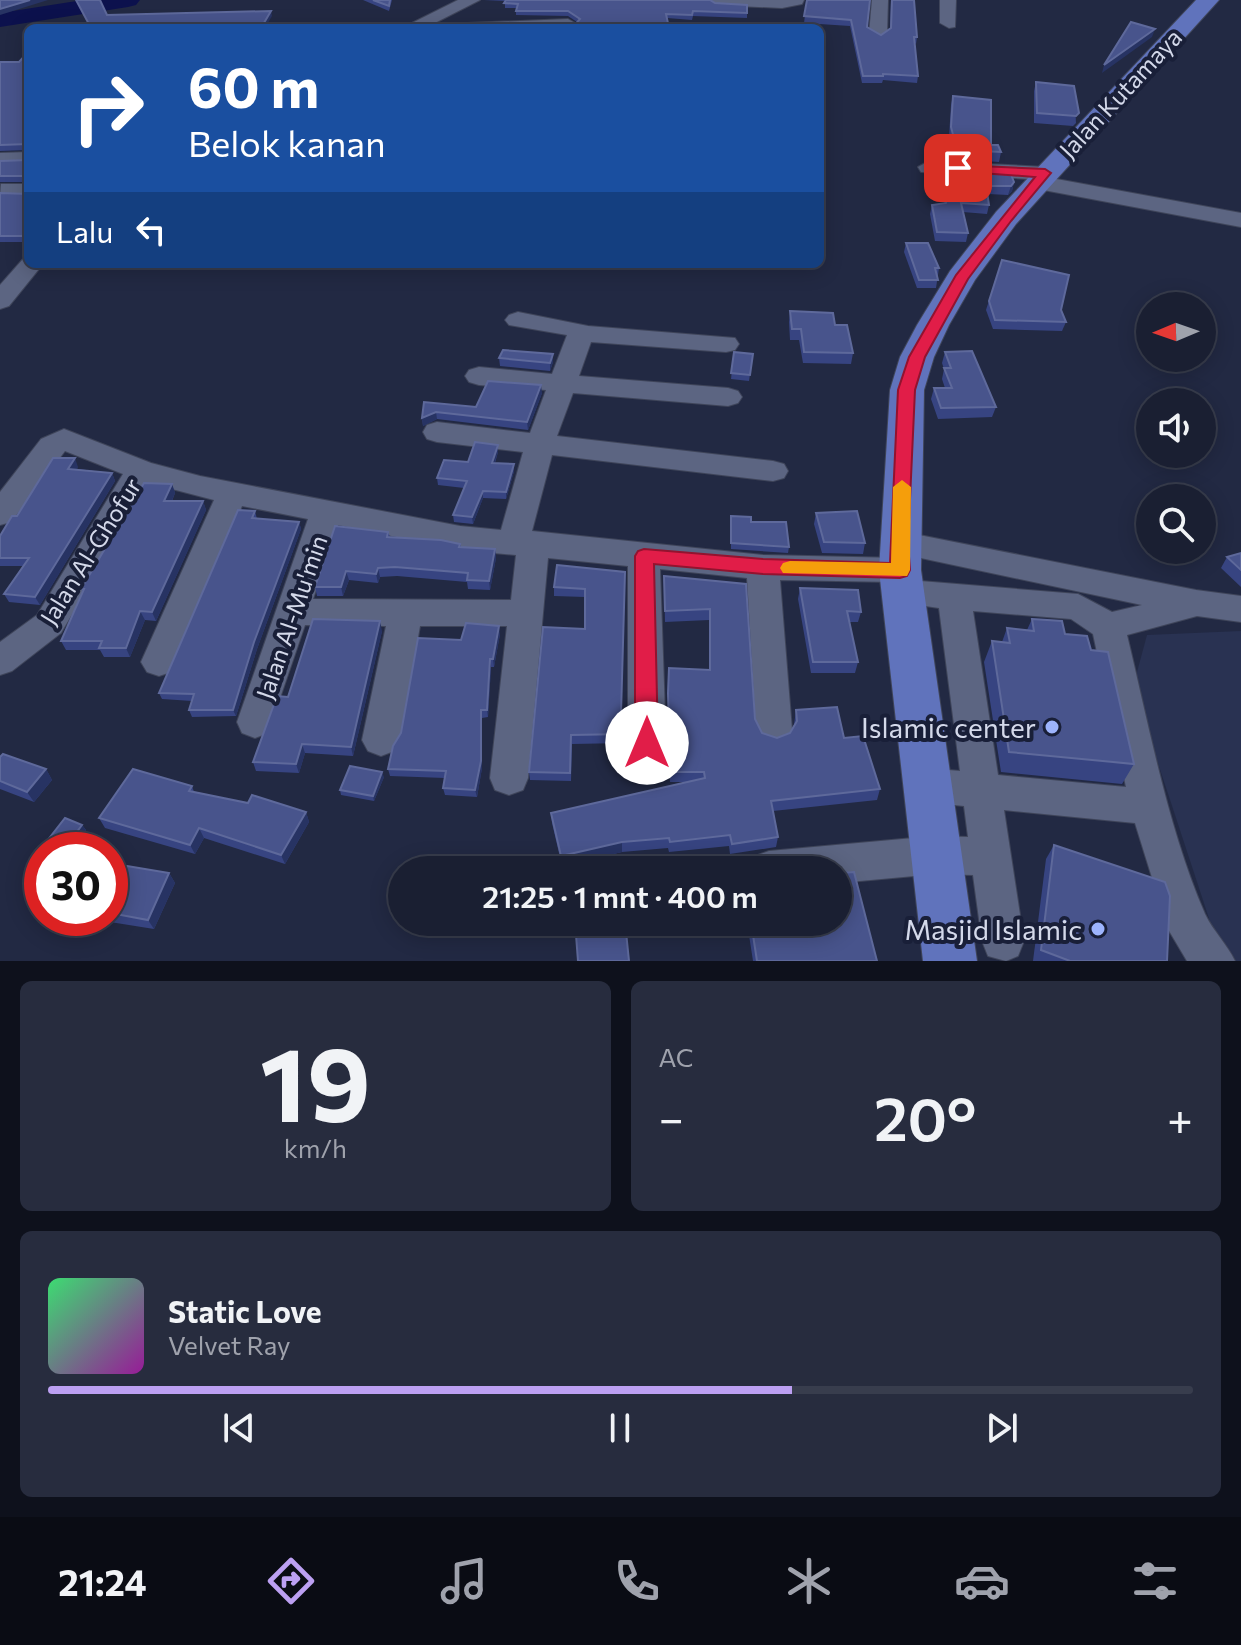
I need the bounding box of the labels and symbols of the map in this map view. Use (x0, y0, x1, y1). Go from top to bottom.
street label: Jalan Kutamaya (1053, 22, 1187, 164)
pin (924, 134, 992, 202)
north arrow (1136, 292, 1216, 372)
street label: Jalan Al-Ghofur (33, 472, 147, 630)
street label: Jalan Al-Mu'min (249, 531, 333, 703)
position arrow (605, 701, 689, 785)
place label: Islamic center (861, 710, 1036, 744)
marker: Islamic center (1043, 718, 1061, 736)
speed limit sign: 30 (24, 832, 128, 936)
place label: Masjid Islamic (904, 912, 1082, 946)
marker: Masjid Islamic (1089, 920, 1107, 938)

